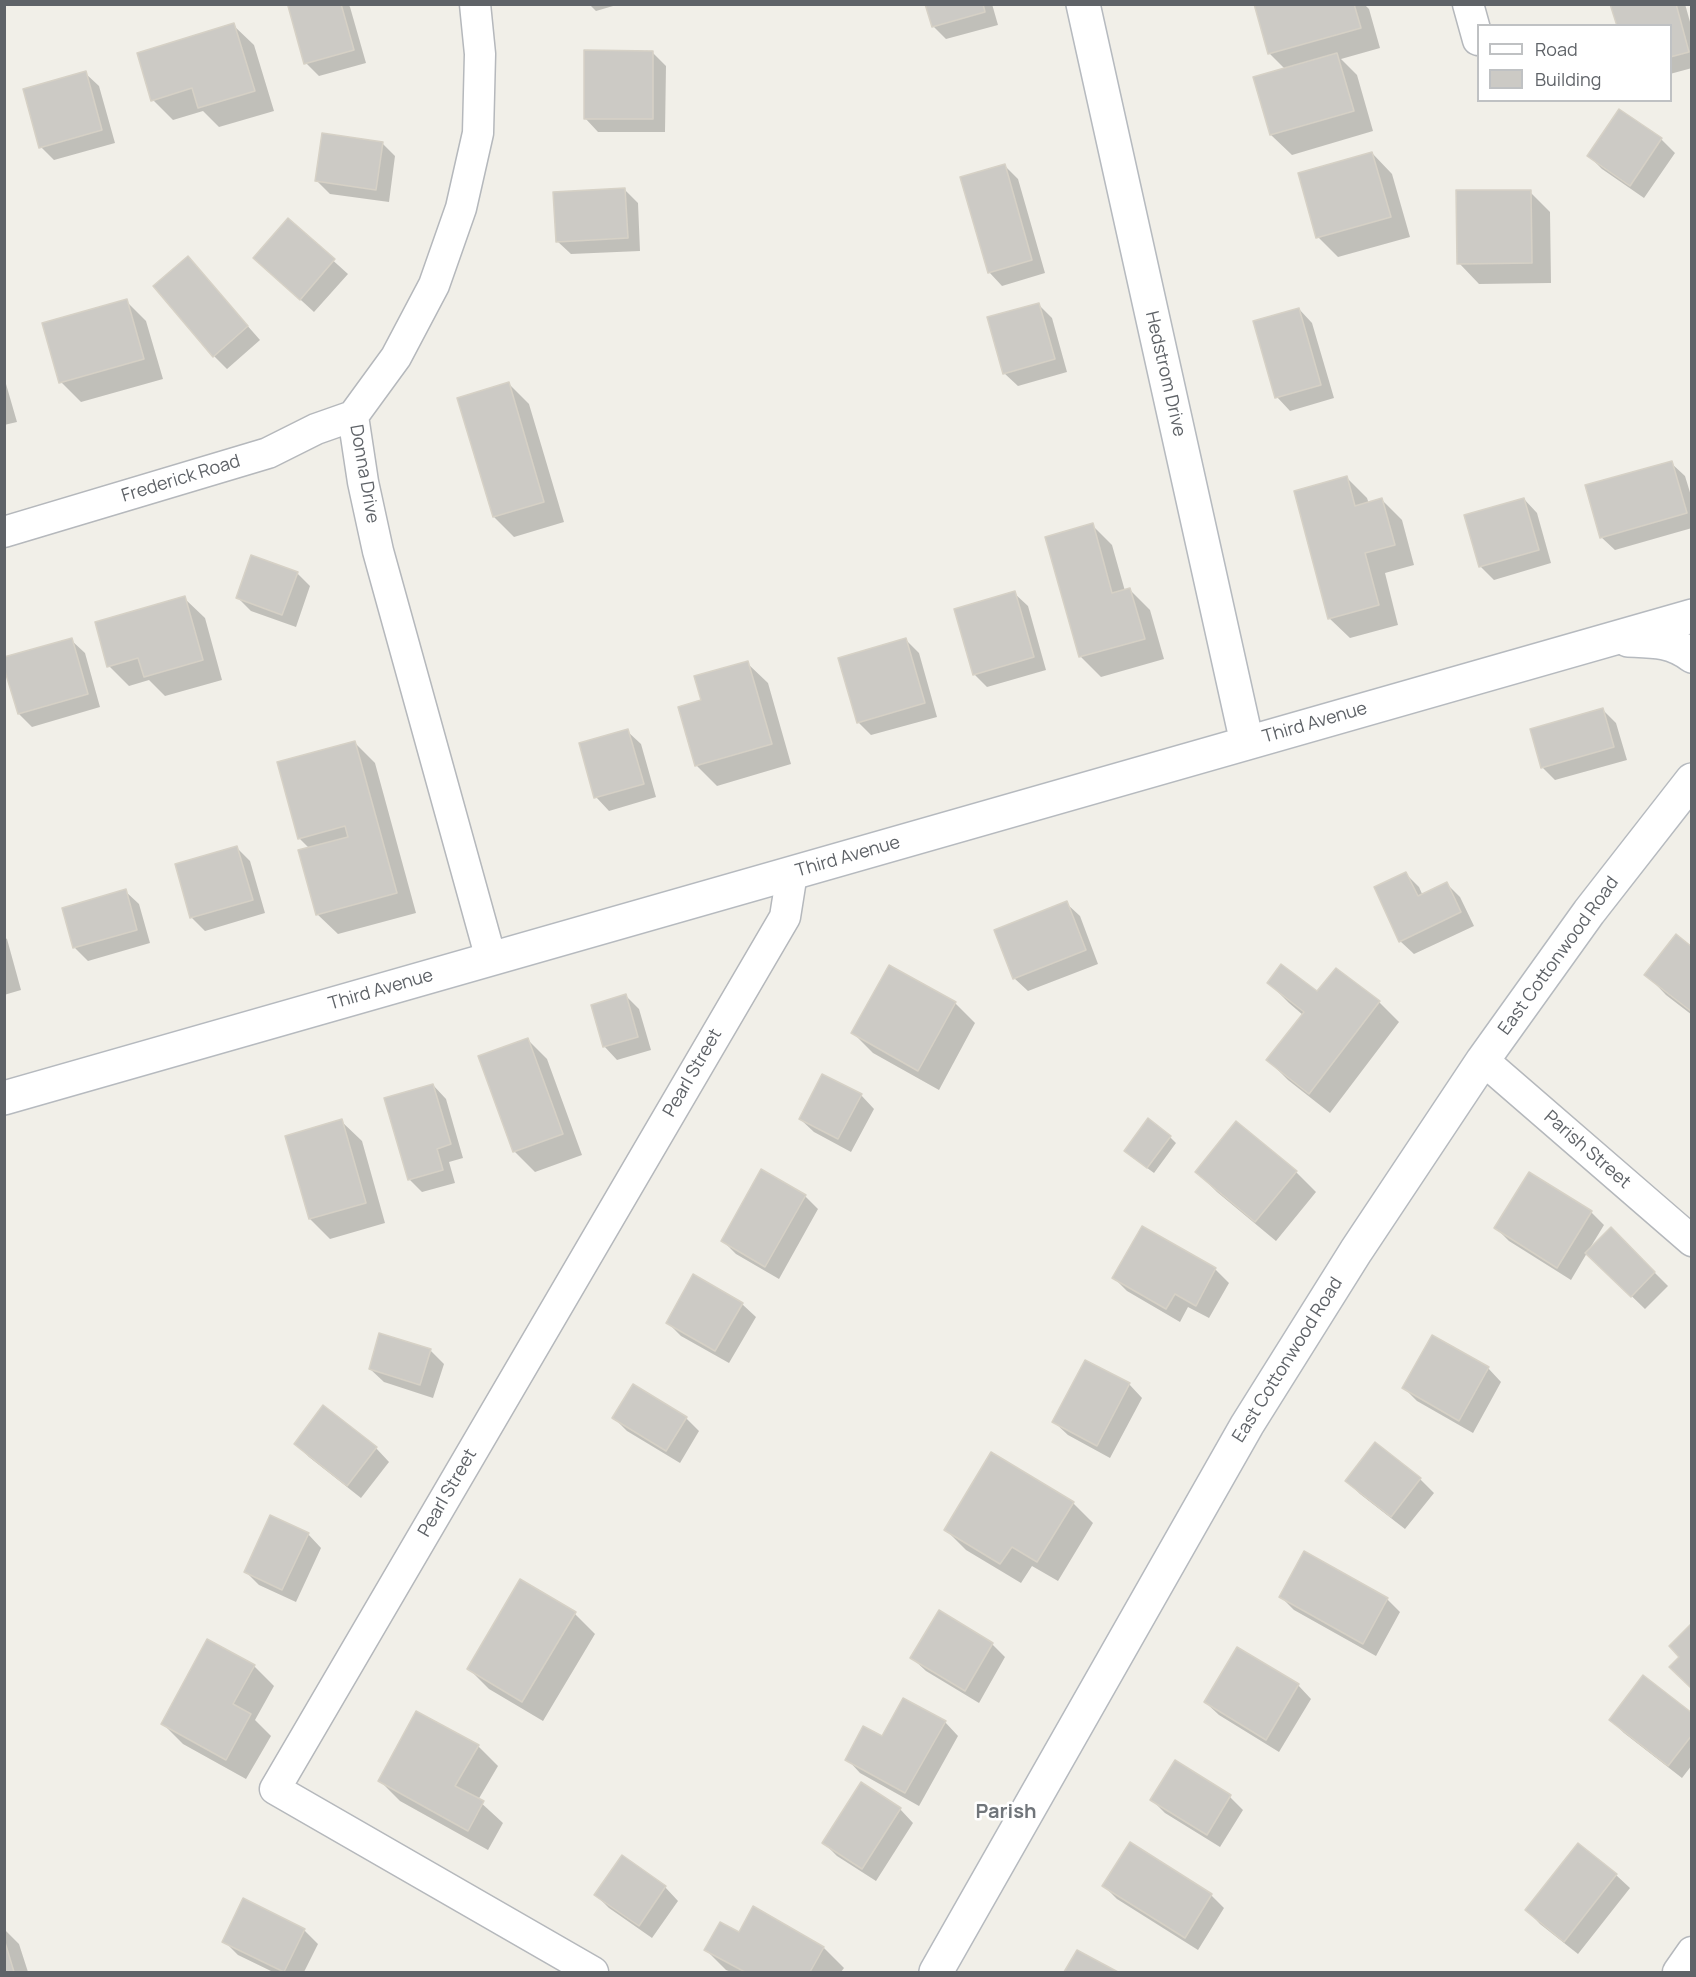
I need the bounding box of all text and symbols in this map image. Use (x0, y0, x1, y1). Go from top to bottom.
legend (1477, 24, 1672, 102)
text: Road (1535, 37, 1578, 61)
text: Building (1535, 67, 1601, 91)
street label: Hedstrom Drive (1140, 309, 1190, 439)
street label: Donna Drive (345, 423, 383, 525)
street label: Frederick Road (119, 451, 243, 507)
street label: Third Avenue (1260, 698, 1370, 748)
street label: Third Avenue (793, 832, 903, 882)
street label: East Cottonwood Road (1494, 873, 1624, 1039)
street label: Third Avenue (326, 965, 436, 1015)
street label: Pearl Street (659, 1025, 727, 1121)
street label: Parish Street (1539, 1107, 1635, 1193)
street label: East Cottonwood Road (1228, 1274, 1348, 1446)
street label: Pearl Street (414, 1445, 482, 1541)
district label: Parish (976, 1800, 1036, 1824)

